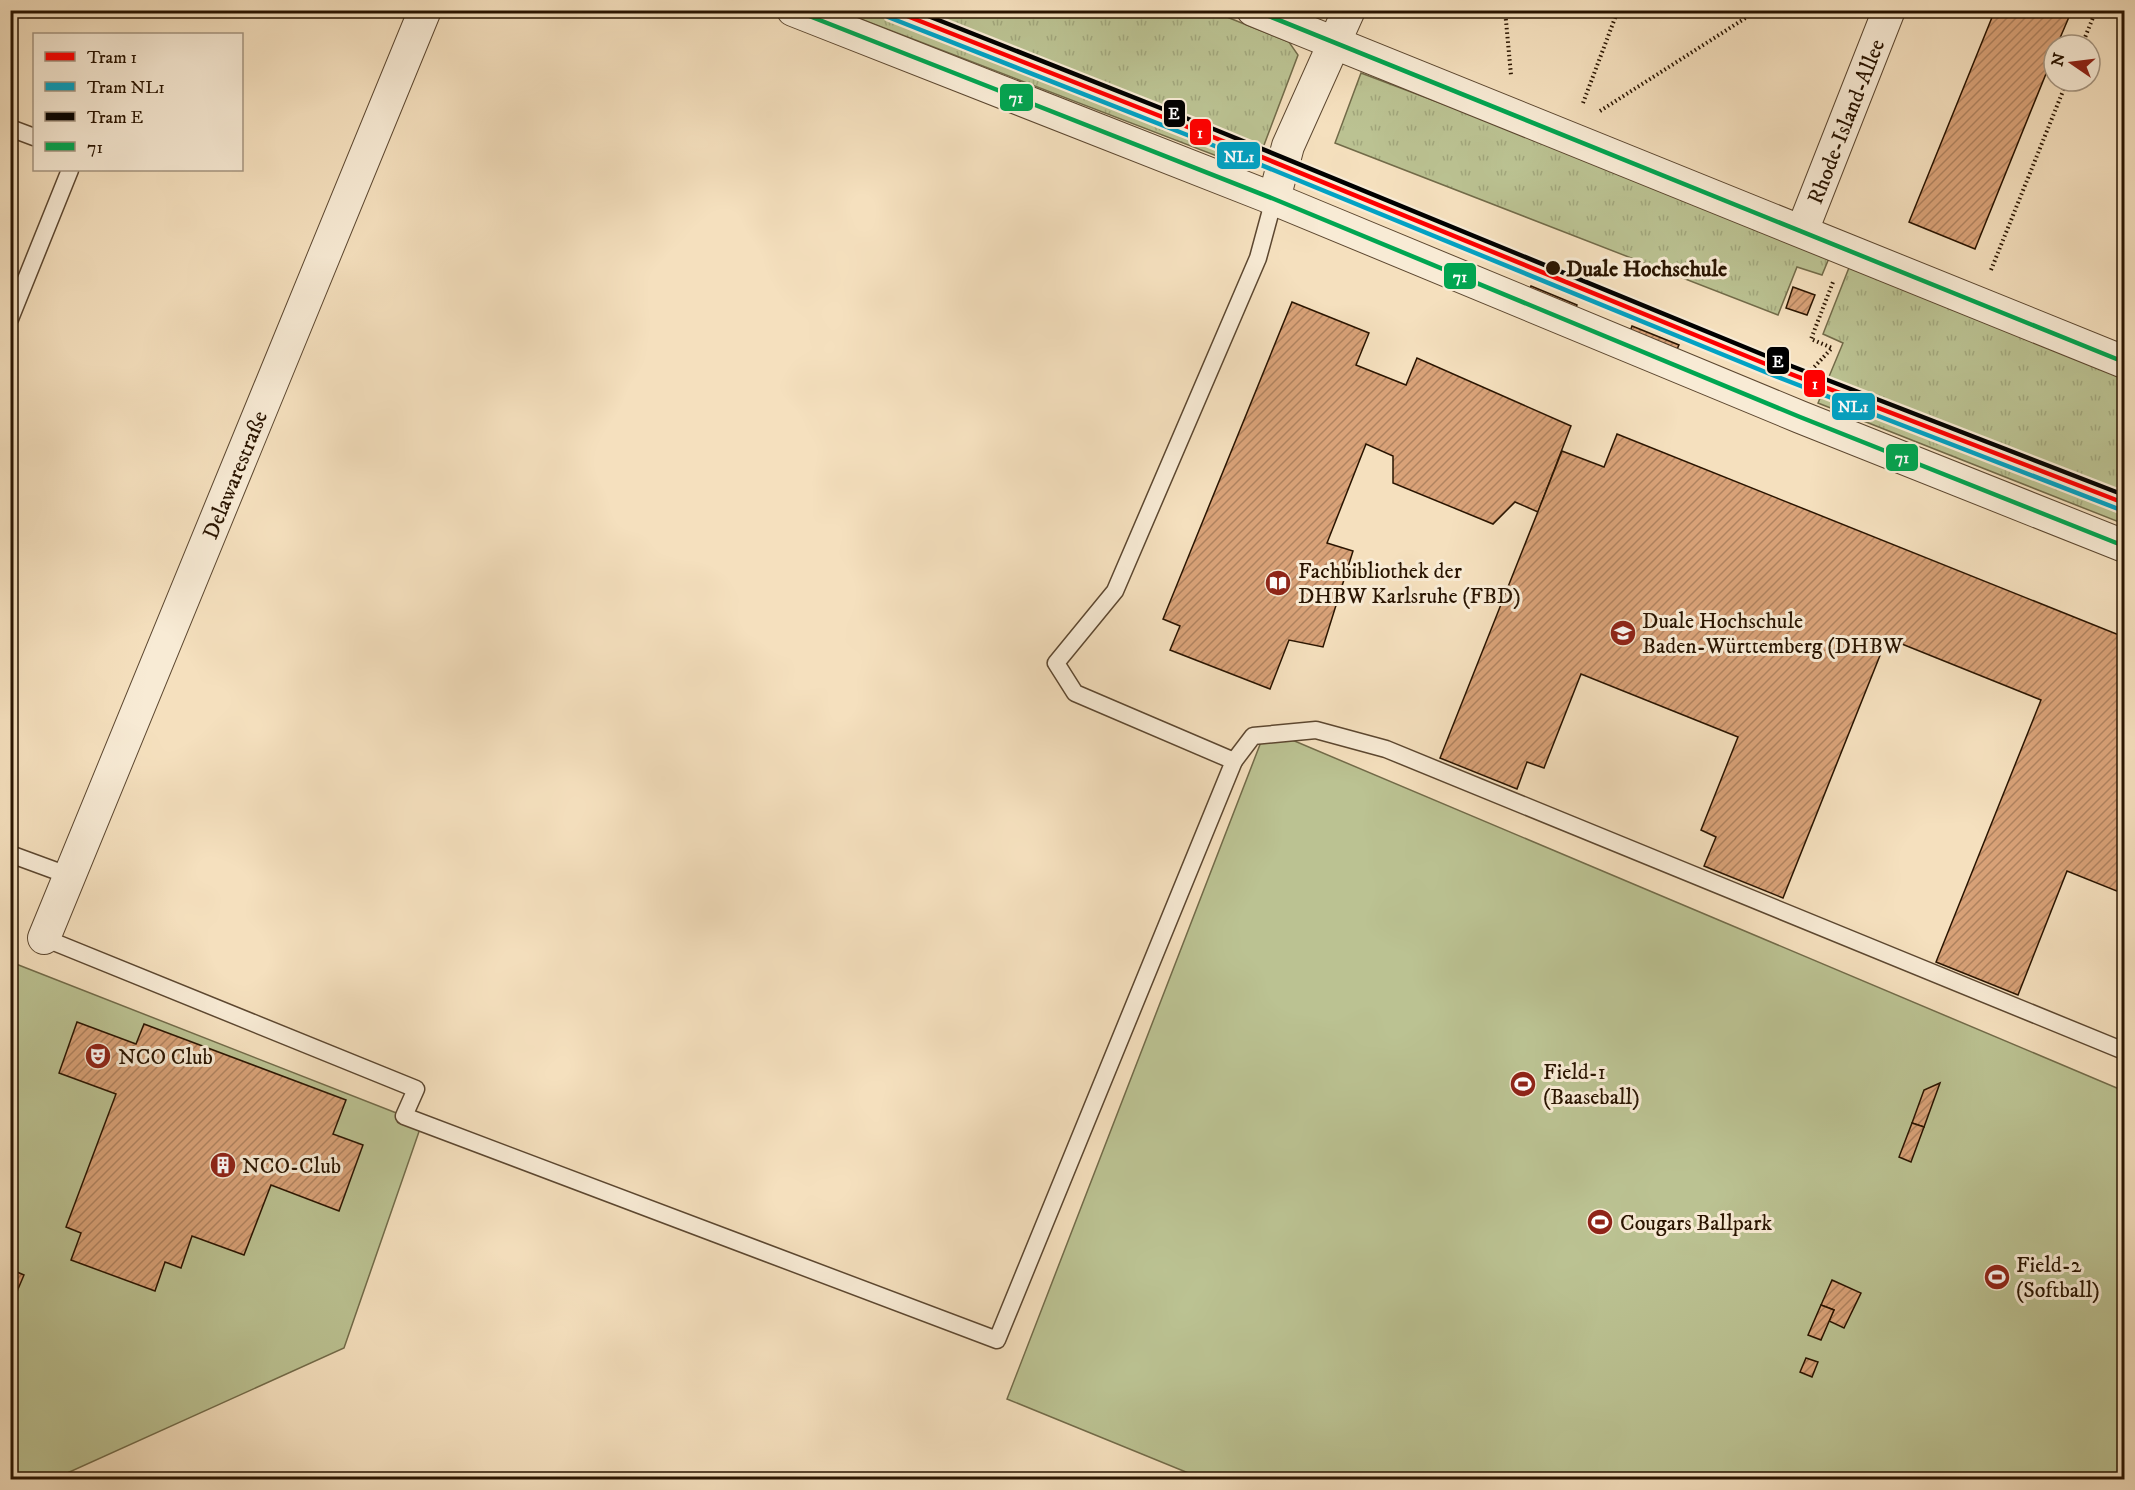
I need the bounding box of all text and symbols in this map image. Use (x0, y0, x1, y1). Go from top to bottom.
legend (33, 33, 243, 171)
north arrow (2042, 33, 2102, 93)
street label: Rhode-Island-Allee (1802, 35, 1891, 208)
text: Tram 1 (87, 47, 137, 69)
text: N (2047, 51, 2070, 68)
text: Tram NL1 (87, 77, 165, 99)
line badge: 71 (999, 83, 1034, 112)
text: 71 (1009, 88, 1023, 108)
line badge: E (1163, 99, 1186, 128)
text: E (1168, 104, 1180, 124)
text: Tram E (87, 107, 144, 129)
line badge: 1 (1189, 118, 1212, 146)
text: 1 (1197, 123, 1203, 143)
text: 71 (87, 137, 103, 159)
line badge: NL1 (1216, 141, 1261, 170)
text: NL1 (1224, 147, 1254, 167)
place label: Duale Hochschule (1566, 256, 1727, 283)
marker: Duale Hochschule (1544, 259, 1562, 277)
line badge: 71 (1443, 262, 1477, 290)
text: 71 (1453, 267, 1467, 287)
line badge: E (1766, 346, 1790, 375)
text: E (1772, 352, 1784, 372)
line badge: 1 (1803, 369, 1826, 398)
text: 1 (1812, 374, 1818, 394)
line badge: NL1 (1831, 392, 1876, 421)
text: NL1 (1838, 397, 1868, 417)
street label: Delawarestraße (197, 407, 274, 543)
line badge: 71 (1885, 443, 1919, 472)
text: 71 (1895, 448, 1909, 468)
place label: Fachbibliothek der DHBW Karlsruhe (FBD) (1298, 558, 1521, 610)
library icon: Fachbibliothek der DHBW Karlsruhe (FBD) (1263, 568, 1293, 598)
place label: Duale Hochschule Baden-Württemberg (DHBW (1642, 608, 1904, 660)
school or university icon: Duale Hochschule Baden-Württemberg (DHBW (1608, 618, 1638, 648)
theatre icon: NCO Club (83, 1041, 113, 1071)
place label: NCO Club (118, 1044, 213, 1071)
place label: Field-1 (Baaseball) (1543, 1059, 1640, 1111)
sports icon: Field-1 (Baaseball) (1508, 1069, 1538, 1099)
building icon: NCO-Club (208, 1150, 238, 1180)
place label: NCO-Club (242, 1153, 341, 1180)
sports icon: Cougars Ballpark (1585, 1207, 1615, 1237)
place label: Cougars Ballpark (1620, 1210, 1772, 1237)
place label: Field-2 (Softball) (2016, 1252, 2100, 1304)
sports icon: Field-2 (Softball) (1982, 1262, 2012, 1292)

